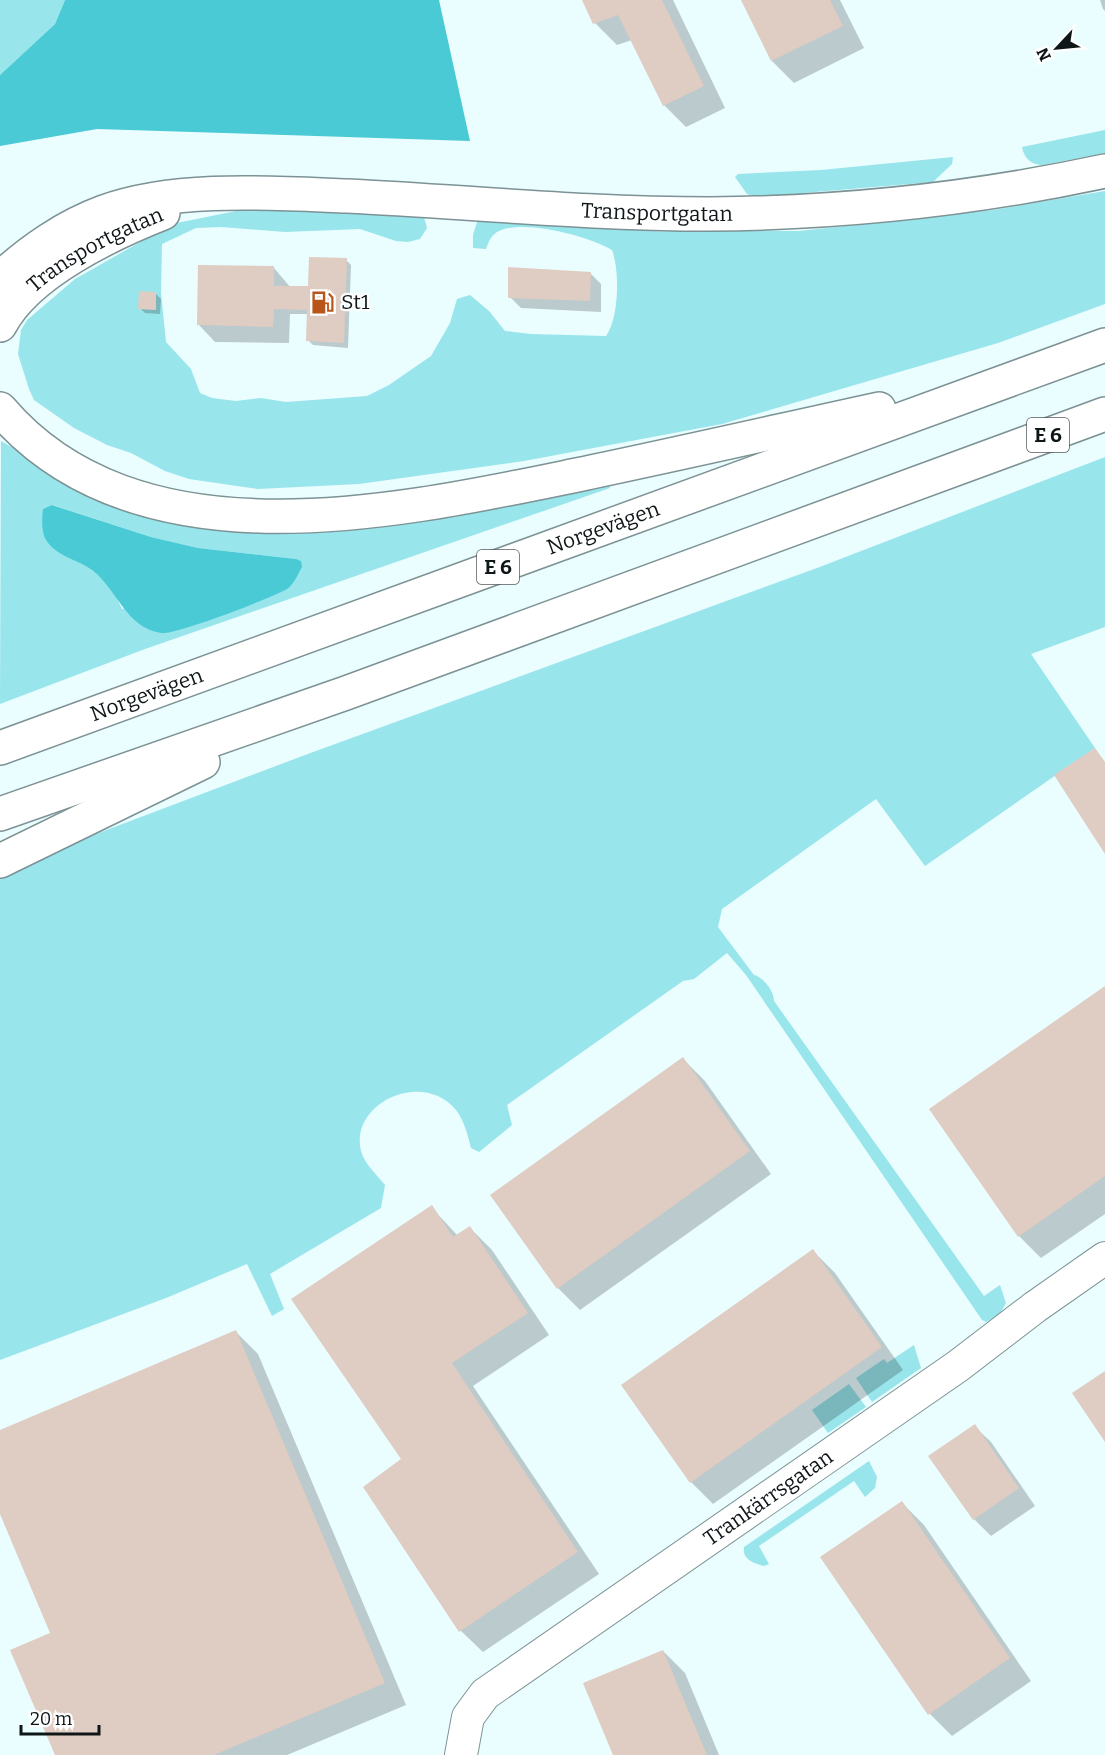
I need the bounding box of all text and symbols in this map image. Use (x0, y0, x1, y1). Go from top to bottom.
north arrow (1027, 18, 1087, 78)
text: N (1033, 45, 1055, 64)
street label: Transportgatan (581, 197, 733, 227)
street label: Transportgatan (22, 201, 167, 298)
fuel station icon: St1 (310, 289, 336, 315)
place label: St1 (341, 289, 370, 315)
road number: E 6 (1027, 418, 1069, 452)
street label: Norgevägen (543, 496, 663, 561)
road number: E 6 (477, 550, 519, 584)
street label: Norgevägen (87, 662, 207, 727)
street label: Trankärrsgatan (699, 1444, 838, 1551)
scale bar (21, 1698, 99, 1736)
text: 20 m (30, 1708, 72, 1730)

